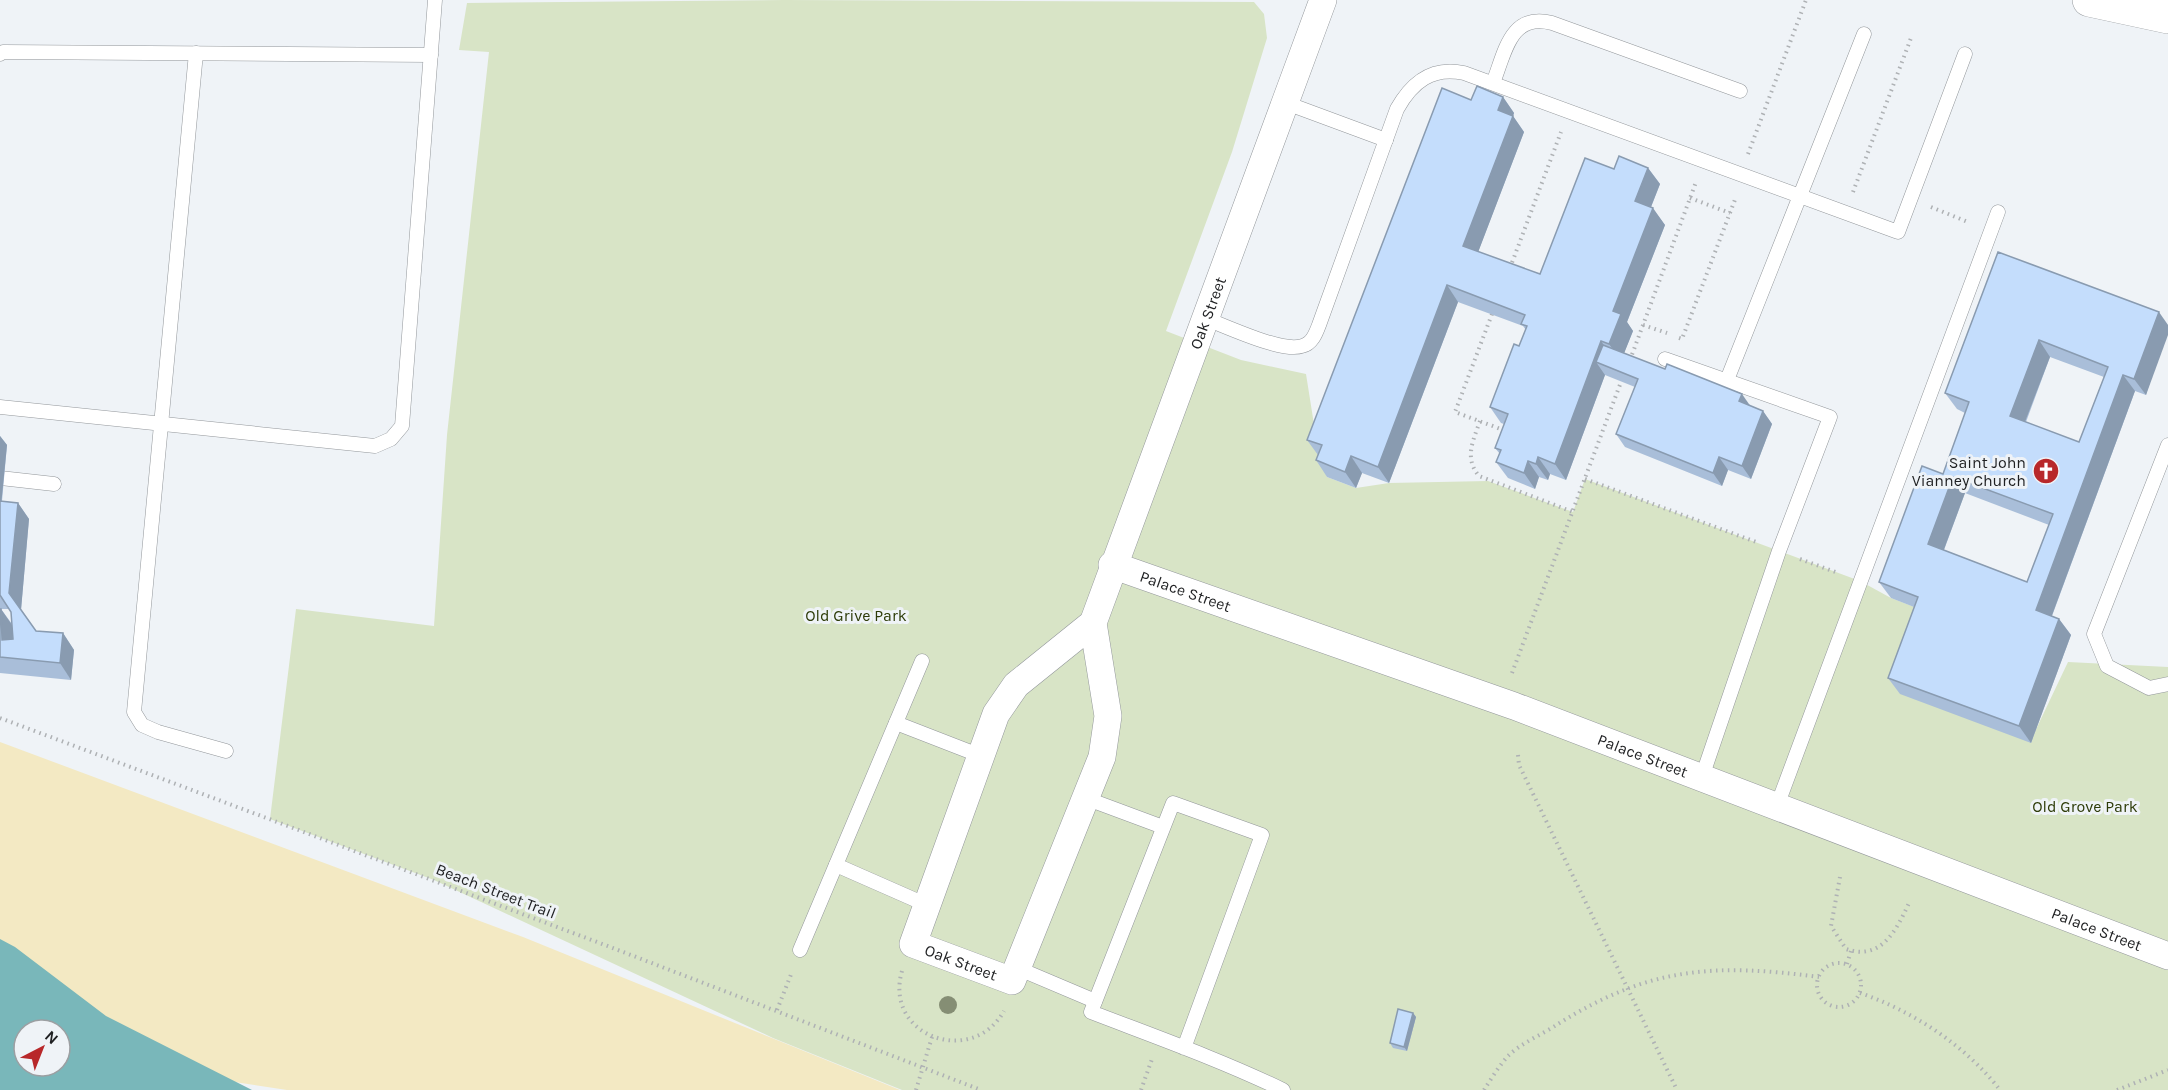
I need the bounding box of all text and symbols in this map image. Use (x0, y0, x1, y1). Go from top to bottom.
street label: Oak Street (1185, 274, 1230, 352)
place label: Saint John Vianney Church (1912, 453, 2026, 490)
church icon: Saint John Vianney Church (2031, 456, 2061, 486)
street label: Palace Street (1138, 566, 1234, 616)
park label: Old Grive Park (805, 606, 907, 625)
street label: Palace Street (1595, 729, 1691, 781)
park label: Old Grove Park (2032, 797, 2138, 816)
street label: Beach Street Trail (433, 859, 559, 923)
street label: Palace Street (2049, 903, 2145, 955)
street label: Oak Street (922, 940, 1000, 984)
north arrow (12, 1018, 72, 1078)
text: N (41, 1026, 62, 1048)

